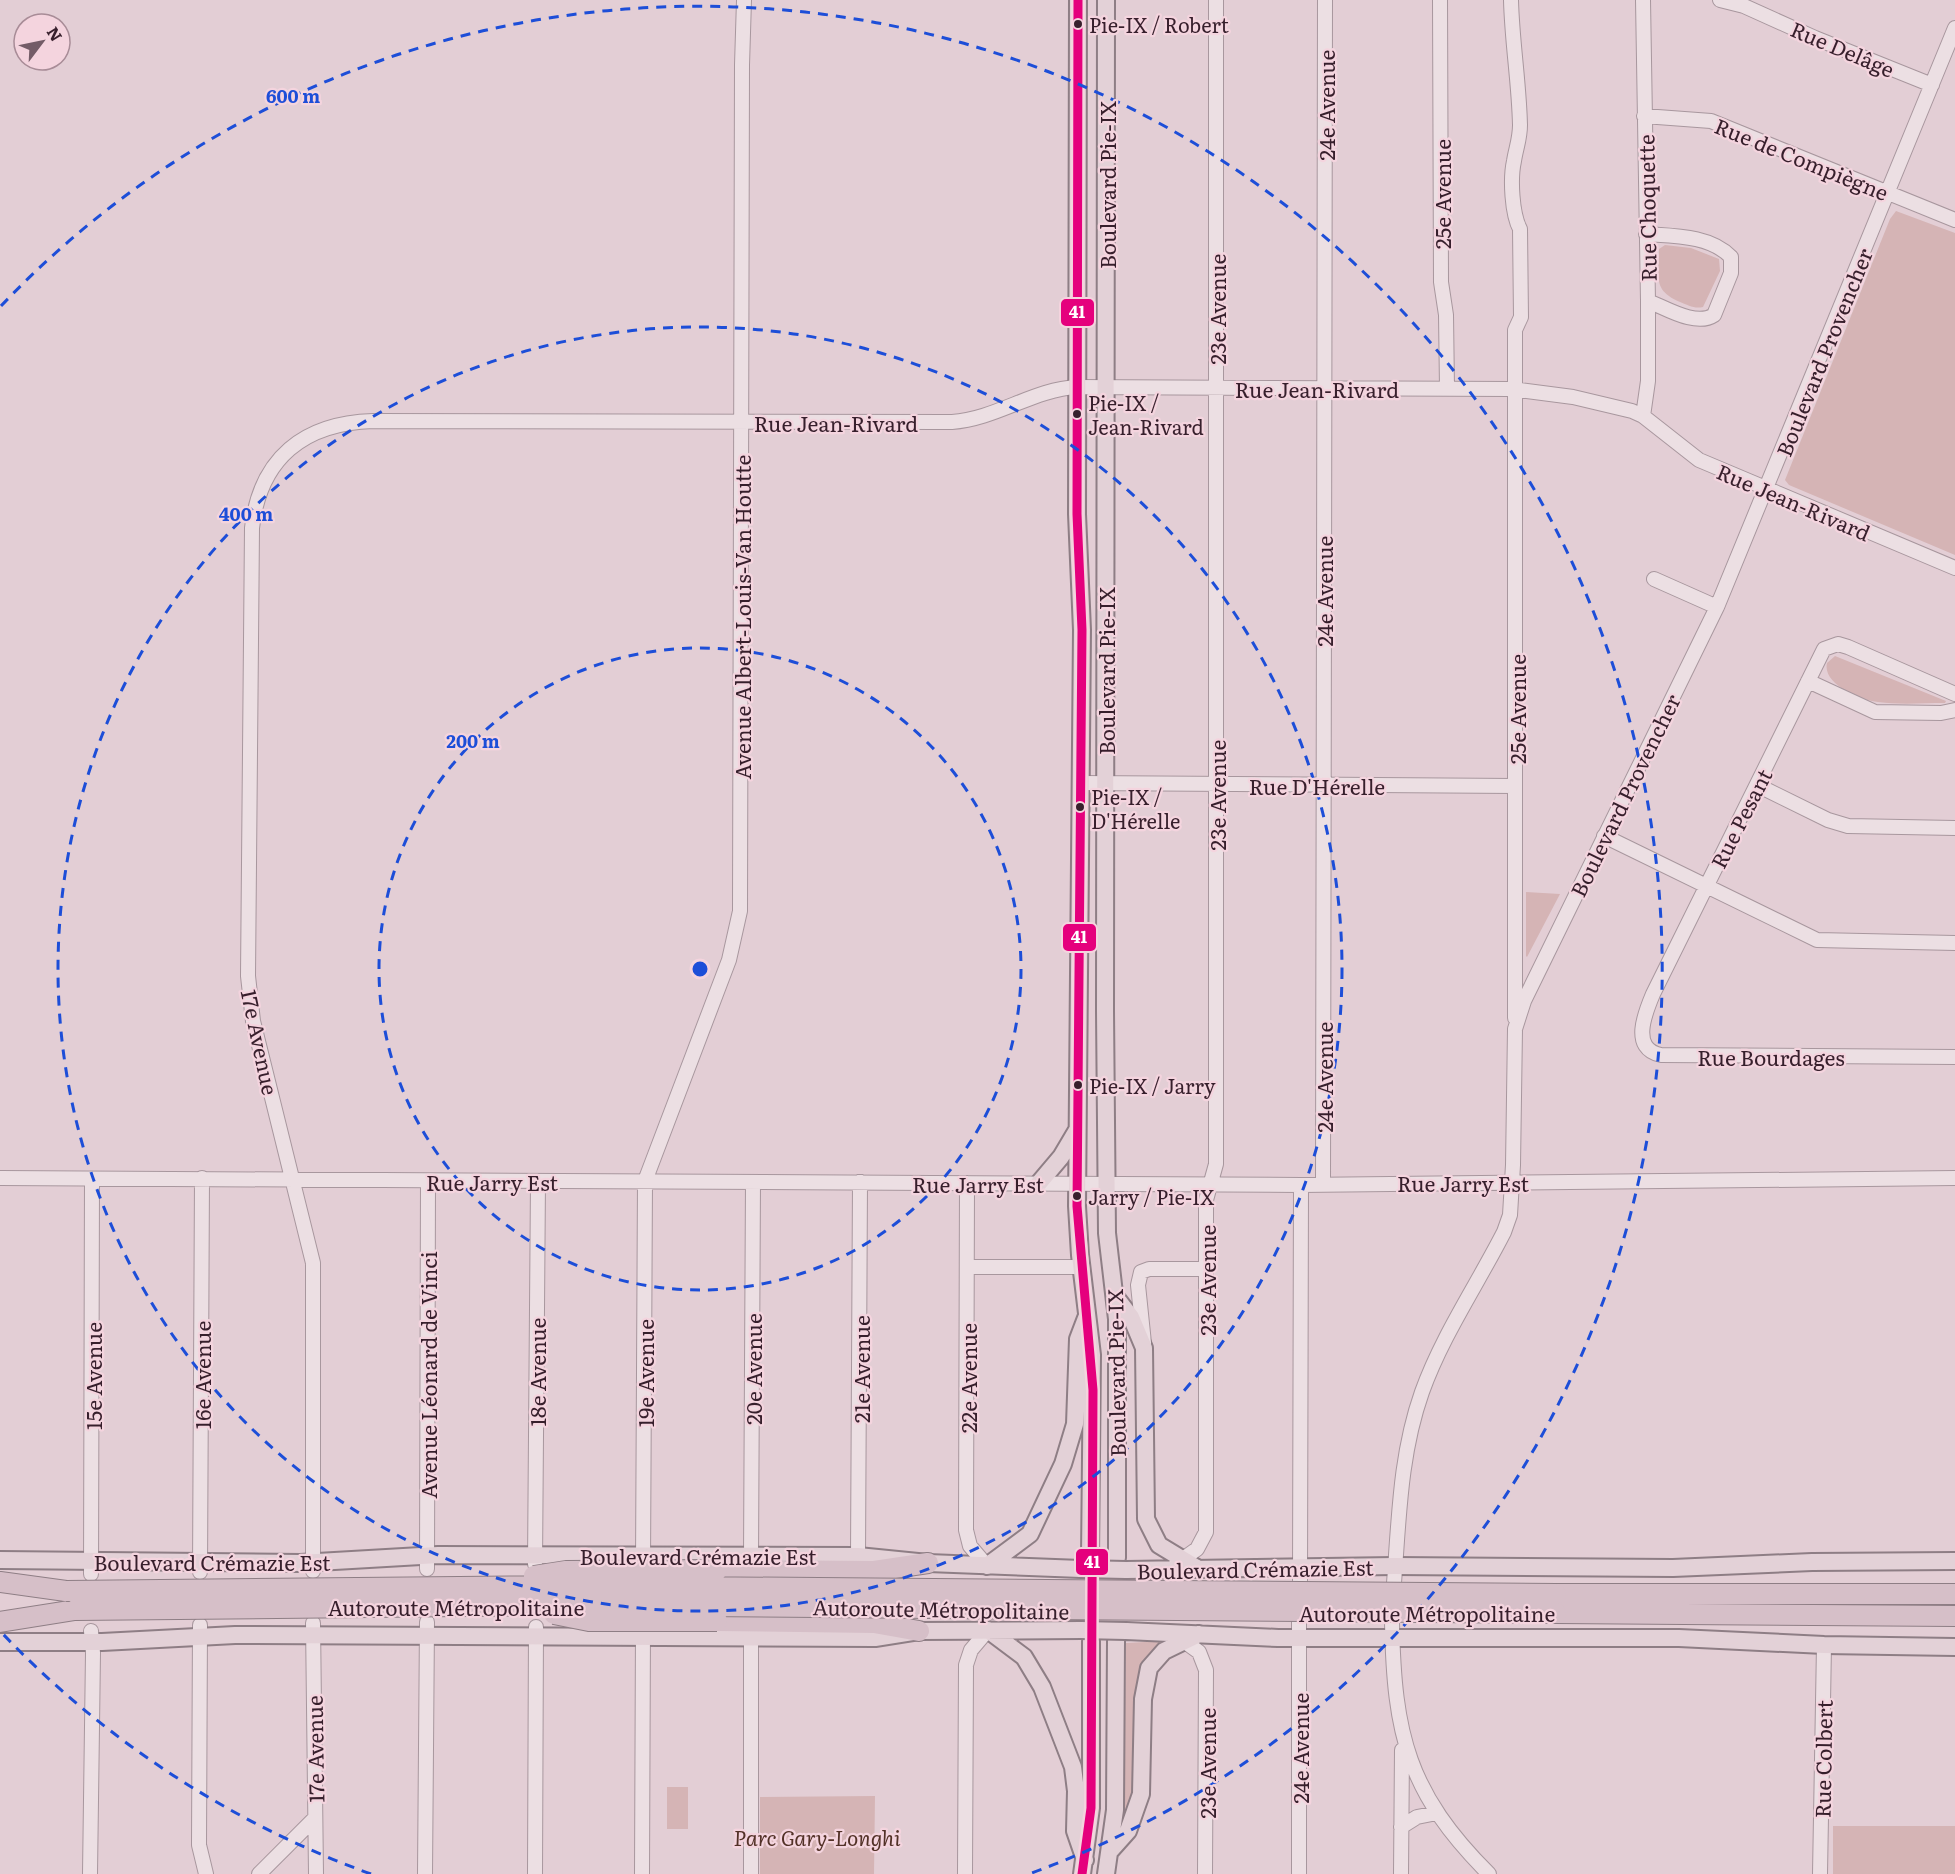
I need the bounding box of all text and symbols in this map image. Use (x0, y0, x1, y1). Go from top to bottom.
place label: Pie-IX / Robert (1089, 9, 1229, 39)
north arrow (12, 12, 72, 72)
street label: Rue Delâge (1786, 12, 1900, 84)
marker: Pie-IX / Robert (1072, 18, 1084, 30)
text: N (42, 21, 69, 46)
street label: 24e Avenue (1310, 49, 1341, 161)
text: 600 m (266, 82, 320, 109)
street label: Boulevard Pie-IX (1091, 101, 1122, 269)
street label: Rue de Compiègne (1711, 109, 1893, 207)
street label: Rue Choquette (1629, 134, 1663, 282)
street label: 25e Avenue (1426, 139, 1457, 249)
street label: Boulevard Provencher (1767, 243, 1879, 461)
street label: 23e Avenue (1201, 253, 1232, 364)
line badge: 41 (1060, 298, 1095, 327)
text: 41 (1069, 299, 1086, 323)
street label: Rue Jean-Rivard (1235, 373, 1399, 404)
place label: Pie-IX / Jean-Rivard (1088, 387, 1204, 441)
street label: Rue Jean-Rivard (754, 407, 918, 438)
marker: Pie-IX / Jean-Rivard (1071, 408, 1083, 420)
street label: Avenue Albert-Louis-Van Houtte (726, 455, 757, 779)
street label: Rue Jean-Rivard (1712, 455, 1876, 547)
text: 400 m (219, 500, 273, 527)
street label: 24e Avenue (1308, 535, 1339, 647)
street label: Boulevard Pie-IX (1090, 587, 1121, 755)
street label: 25e Avenue (1501, 654, 1532, 764)
street label: Boulevard Provencher (1561, 688, 1687, 902)
text: 200 m (446, 727, 500, 754)
street label: 23e Avenue (1201, 739, 1232, 850)
street label: Rue Pesant (1702, 762, 1779, 873)
street label: Rue D'Hérelle (1249, 770, 1385, 801)
place label: Pie-IX / D'Hérelle (1091, 781, 1180, 835)
marker: Pie-IX / D'Hérelle (1074, 801, 1086, 813)
line badge: 41 (1062, 923, 1097, 952)
text: 41 (1071, 924, 1088, 948)
centre of rings (690, 959, 710, 979)
street label: 17e Avenue (235, 986, 287, 1098)
street label: 24e Avenue (1308, 1021, 1339, 1133)
street label: Rue Bourdages (1697, 1041, 1845, 1072)
place label: Pie-IX / Jarry (1089, 1070, 1216, 1100)
marker: Pie-IX / Jarry (1072, 1079, 1084, 1091)
street label: Rue Jarry Est (426, 1166, 558, 1197)
street label: Rue Jarry Est (1397, 1167, 1529, 1198)
street label: Rue Jarry Est (912, 1168, 1044, 1199)
place label: Jarry / Pie-IX (1088, 1181, 1214, 1211)
marker: Jarry / Pie-IX (1071, 1190, 1083, 1202)
street label: 23e Avenue (1191, 1224, 1222, 1335)
street label: Avenue Léonard de Vinci (412, 1251, 443, 1499)
street label: Boulevard Pie-IX (1098, 1289, 1132, 1457)
street label: 20e Avenue (737, 1313, 768, 1425)
street label: 21e Avenue (845, 1315, 876, 1423)
street label: 18e Avenue (521, 1317, 552, 1426)
street label: 19e Avenue (629, 1319, 660, 1427)
street label: 16e Avenue (186, 1321, 217, 1429)
street label: 15e Avenue (77, 1322, 108, 1430)
street label: 22e Avenue (952, 1323, 983, 1433)
street label: Boulevard Crémazie Est (579, 1540, 817, 1571)
street label: Boulevard Crémazie Est (93, 1546, 331, 1577)
line badge: 41 (1075, 1548, 1109, 1576)
text: 41 (1084, 1549, 1101, 1573)
street label: Boulevard Crémazie Est (1136, 1550, 1374, 1586)
street label: Autoroute Métropolitaine (812, 1590, 1070, 1626)
street label: Autoroute Métropolitaine (328, 1591, 584, 1622)
street label: Autoroute Métropolitaine (1299, 1597, 1555, 1628)
street label: 24e Avenue (1284, 1692, 1315, 1804)
street label: 17e Avenue (298, 1695, 330, 1803)
street label: Rue Colbert (1805, 1699, 1839, 1818)
street label: 23e Avenue (1191, 1707, 1222, 1818)
park label: Parc Gary-Longhi (734, 1821, 901, 1852)

